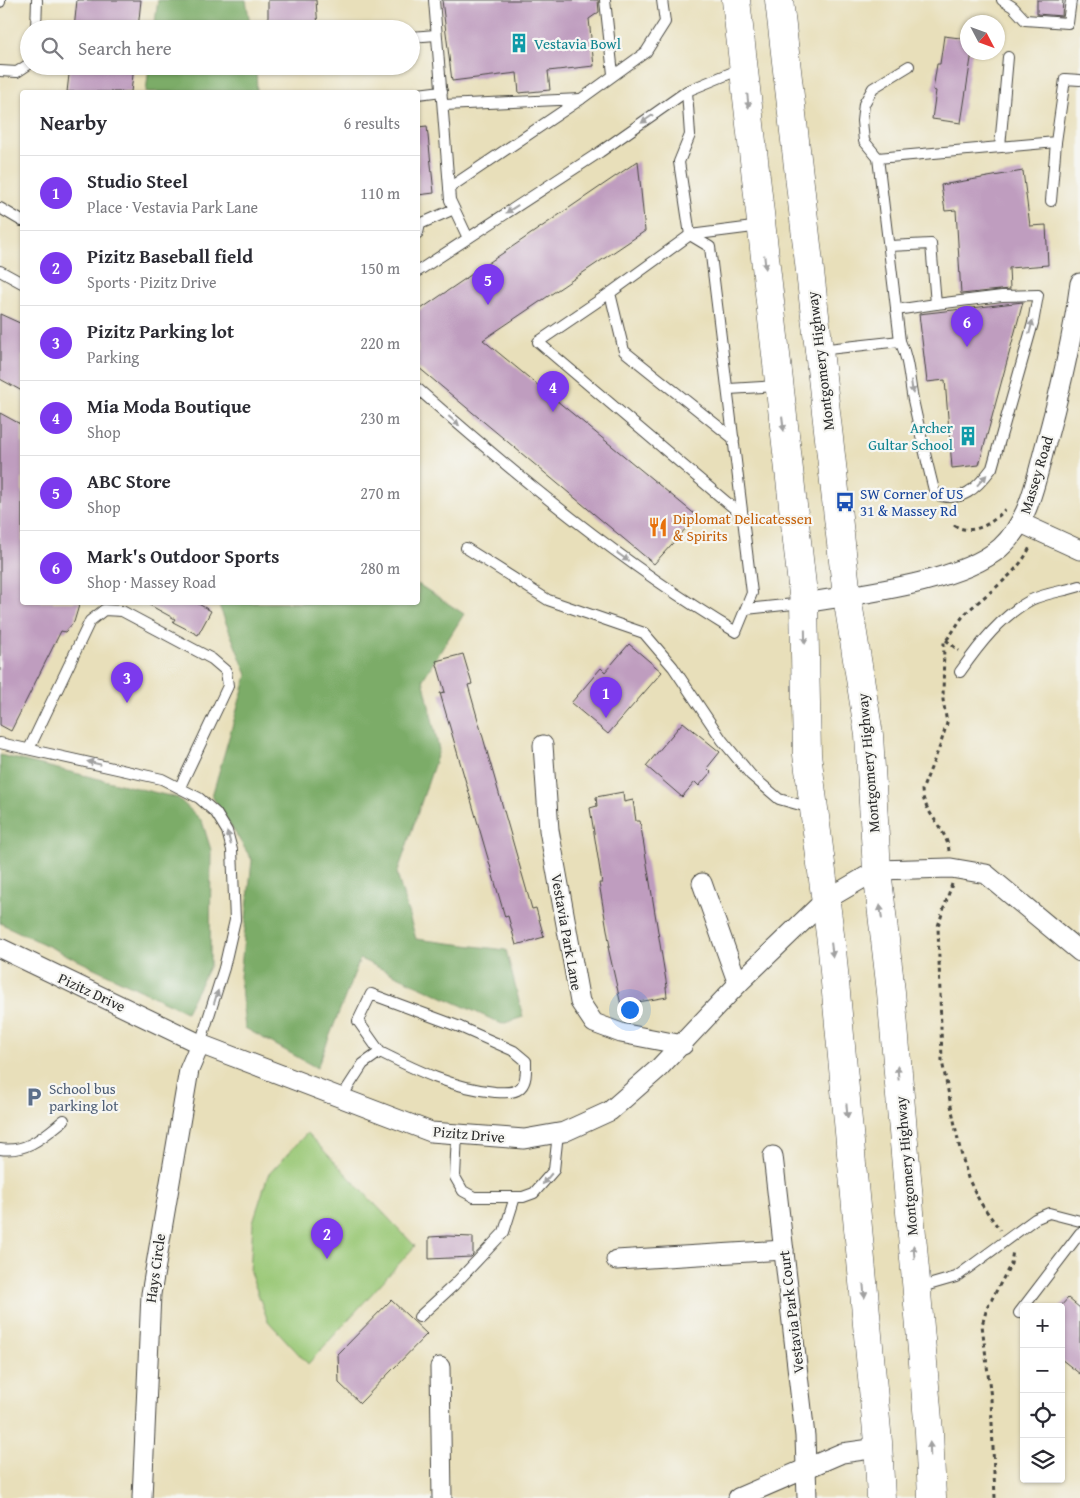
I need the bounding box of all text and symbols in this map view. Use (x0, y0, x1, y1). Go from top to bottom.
north arrow (960, 15, 1005, 60)
search box (20, 20, 420, 75)
building icon: Vestavia Bowl (508, 32, 530, 54)
place label: Vestavia Bowl (534, 33, 621, 54)
icon: search (38, 34, 66, 62)
text: Search here (78, 34, 172, 62)
one-way arrow (744, 93, 752, 109)
text: Nearby (40, 107, 107, 138)
text: 6 results (343, 111, 400, 135)
one-way arrow (640, 114, 654, 124)
text: Studio Steel (87, 167, 188, 195)
text: 1 (52, 181, 60, 205)
text: 110 m (360, 181, 400, 205)
text: Place · Vestavia Park Lane (87, 195, 258, 219)
one-way arrow (506, 204, 519, 214)
text: Pizitz Baseball field (87, 242, 253, 270)
one-way arrow (761, 254, 769, 270)
text: 2 (52, 256, 60, 280)
text: 150 m (360, 256, 400, 280)
pin: 5 (472, 264, 504, 305)
text: Sports · Pizitz Drive (87, 270, 217, 294)
street label: Montgomery Highway (801, 290, 839, 432)
pin: 6 (951, 306, 983, 347)
text: Pizitz Parking lot (87, 317, 234, 345)
one-way arrow (1028, 319, 1036, 334)
text: 3 (52, 331, 60, 355)
text: 220 m (360, 331, 400, 355)
text: Parking (87, 345, 139, 369)
pin: 4 (537, 371, 569, 412)
one-way arrow (908, 380, 916, 396)
text: Mia Moda Boutique (87, 392, 251, 420)
text: 4 (52, 406, 60, 430)
text: 230 m (360, 406, 400, 430)
one-way arrow (448, 415, 460, 427)
one-way arrow (779, 416, 787, 432)
place label: Archer Gultar School (868, 417, 953, 455)
text: Shop (87, 420, 121, 444)
building icon: Archer Gultar School (957, 425, 979, 447)
street label: Massey Road (1014, 433, 1058, 517)
text: ABC Store (87, 467, 171, 495)
one-way arrow (976, 473, 987, 486)
text: 5 (52, 481, 60, 505)
text: 270 m (360, 481, 400, 505)
place label: SW Corner of US 31 & Massey Rd (860, 483, 963, 521)
bus stop icon: SW Corner of US 31 & Massey Rd (834, 491, 856, 513)
text: Shop (87, 495, 121, 519)
place label: Diplomat Delicatessen & Spirits (673, 508, 813, 546)
restaurant icon: Diplomat Delicatessen & Spirits (647, 516, 669, 538)
text: Mark's Outdoor Sports (87, 542, 279, 570)
one-way arrow (616, 552, 630, 562)
text: 6 (52, 556, 60, 580)
text: 280 m (360, 556, 400, 580)
text: Shop · Massey Road (87, 570, 216, 594)
one-way arrow (801, 630, 809, 646)
pin: 3 (111, 662, 143, 703)
pin: 1 (590, 677, 622, 718)
street label: Montgomery Highway (851, 692, 885, 834)
one-way arrow (87, 759, 102, 767)
one-way arrow (225, 830, 233, 845)
street label: Vestavia Park Lane (546, 872, 588, 992)
one-way arrow (877, 903, 885, 919)
one-way arrow (828, 942, 836, 958)
street label: Pizitz Drive (55, 967, 129, 1017)
one-way arrow (212, 990, 220, 1005)
your location (617, 997, 643, 1023)
one-way arrow (894, 1065, 902, 1081)
place label: School bus parking lot (49, 1078, 119, 1116)
parking icon: School bus parking lot (23, 1086, 45, 1108)
street label: Montgomery Highway (889, 1095, 923, 1237)
one-way arrow (844, 1104, 852, 1120)
street label: Pizitz Drive (432, 1120, 506, 1148)
one-way arrow (541, 1172, 552, 1185)
pin: 2 (311, 1218, 343, 1259)
street label: Hays Circle (140, 1232, 170, 1304)
one-way arrow (909, 1244, 917, 1260)
street label: Vestavia Park Court (773, 1249, 809, 1375)
one-way arrow (860, 1283, 868, 1299)
map controls (1020, 1303, 1065, 1483)
button: + (1020, 1303, 1065, 1348)
button: − (1020, 1348, 1065, 1393)
button: locate (1020, 1393, 1065, 1438)
button: layers (1020, 1438, 1065, 1483)
one-way arrow (926, 1441, 934, 1457)

